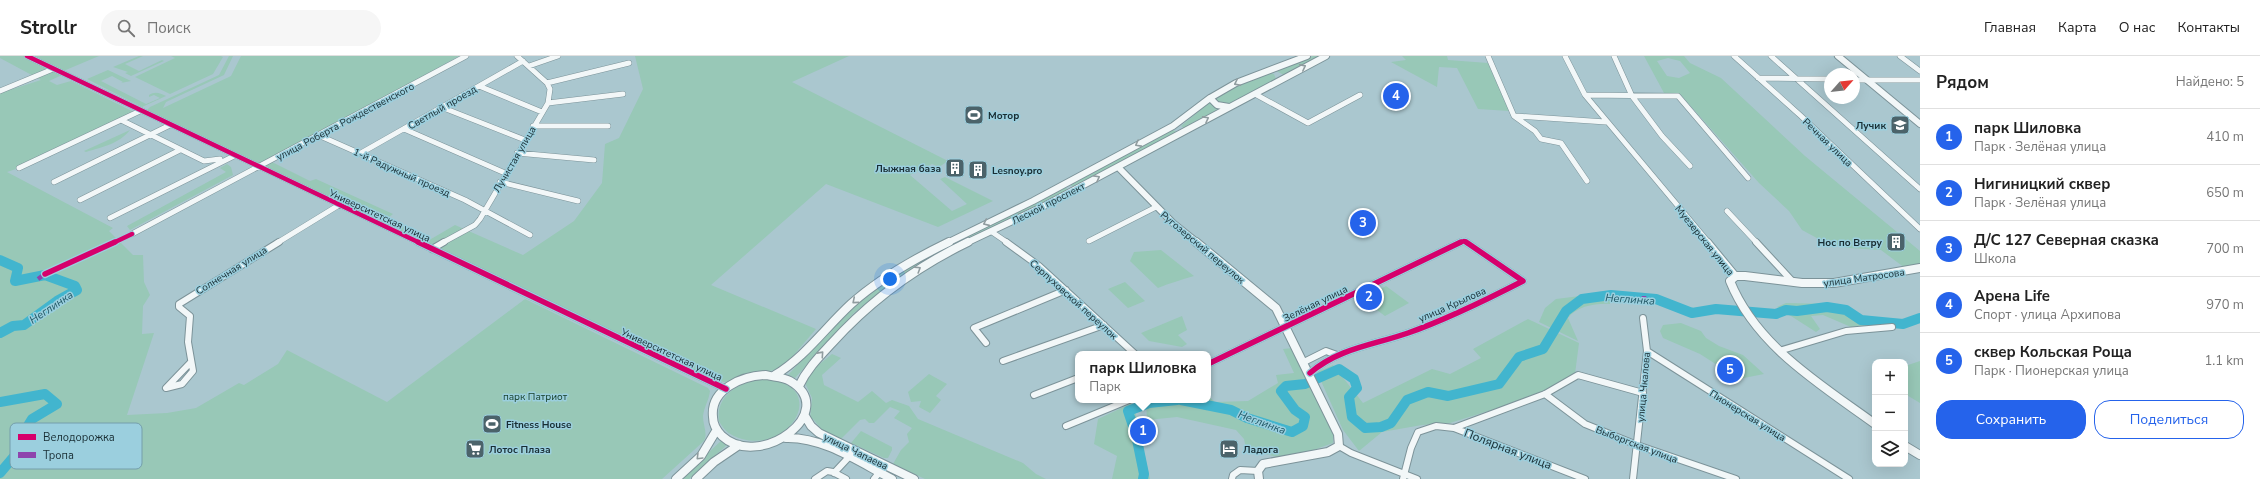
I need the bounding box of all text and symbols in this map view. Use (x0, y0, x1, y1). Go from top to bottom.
search box (101, 10, 381, 46)
text: Strollr (20, 15, 77, 41)
icon: search (115, 17, 137, 39)
text: Поиск (147, 18, 191, 38)
text: Главная (1984, 18, 2036, 37)
text: Карта (2058, 18, 2097, 37)
text: О нас (2119, 18, 2155, 37)
text: Контакты (2177, 18, 2240, 37)
one-way arrow (1299, 65, 1307, 72)
north arrow (1824, 68, 1860, 104)
text: Рядом (1936, 71, 1989, 94)
text: Найдено: 5 (2176, 73, 2244, 91)
one-way arrow (1234, 78, 1242, 85)
street label: улица Роберта Рождественского (274, 79, 417, 164)
pin: 4 (1383, 81, 1409, 111)
street label: Светлый проезд (406, 82, 480, 133)
sports icon: Мотор (963, 104, 985, 126)
place label: Мотор (988, 109, 1019, 123)
school or university icon: Лучик (1889, 114, 1911, 136)
street label: Речная улица (1799, 115, 1855, 170)
one-way arrow (1202, 117, 1209, 124)
text: парк Шиловка (1974, 118, 2081, 138)
place label: Лучик (1856, 119, 1886, 133)
street label: Лучистая улица (490, 124, 540, 195)
text: 1 (1945, 128, 1953, 146)
text: 410 m (2206, 128, 2244, 146)
text: Парк · Зелёная улица (1974, 138, 2106, 156)
one-way arrow (1135, 140, 1143, 147)
street label: 1-й Радужный проезд (351, 145, 452, 201)
building icon: Лыжная база (944, 157, 966, 179)
building icon: Lesnoy.pro (967, 159, 989, 181)
place label: Лыжная база (875, 162, 941, 176)
place label: Lesnoy.pro (992, 164, 1042, 178)
text: Нигиницкий сквер (1974, 174, 2110, 194)
one-way arrow (1092, 175, 1100, 183)
street label: Лесной проспект (1009, 179, 1088, 228)
text: 2 (1945, 184, 1953, 202)
text: 650 m (2206, 184, 2244, 202)
street label: Университетская улица (326, 186, 433, 246)
text: Парк · Зелёная улица (1974, 194, 2106, 212)
street label: Муезерская улица (1672, 203, 1737, 279)
street label: Ругозерский переулок (1157, 208, 1248, 288)
pin: 3 (1350, 208, 1376, 238)
one-way arrow (983, 218, 991, 226)
text: Д/С 127 Северная сказка (1974, 230, 2159, 250)
building icon: Нос по Ветру (1885, 231, 1907, 253)
place label: Нос по Ветру (1818, 236, 1883, 250)
text: 3 (1945, 240, 1953, 258)
text: 700 m (2206, 240, 2244, 258)
street label: Солнечная улица (193, 243, 270, 298)
text: Школа (1974, 250, 2016, 268)
street label: Серпуховской переулок (1026, 257, 1121, 343)
street label: улица Матросова (1823, 265, 1906, 291)
one-way arrow (914, 266, 921, 274)
your location (880, 269, 900, 289)
street label: Зелёная улица (1281, 282, 1350, 326)
pin: 2 (1356, 282, 1382, 312)
street label: улица Крылова (1417, 284, 1488, 326)
text: Арена Life (1974, 286, 2050, 306)
water label: Неглинка (26, 287, 76, 328)
water label: Неглинка (1605, 290, 1655, 309)
one-way arrow (852, 296, 859, 303)
text: 4 (1945, 296, 1953, 314)
text: 970 m (2206, 296, 2244, 314)
text: Спорт · улица Архипова (1974, 306, 2121, 324)
street label: Университетская улица (618, 325, 725, 385)
text: сквер Кольская Роща (1974, 342, 2132, 362)
popup (1075, 351, 1211, 403)
one-way arrow (816, 352, 823, 359)
street label: улица Чкалова (1634, 352, 1654, 423)
text: 5 (1945, 352, 1953, 370)
text: 1.1 km (2204, 352, 2244, 370)
pin: 5 (1717, 355, 1743, 385)
text: парк Шиловка (1089, 358, 1197, 378)
map controls (1872, 359, 1908, 467)
button: + (1872, 359, 1908, 395)
text: Парк · Пионерская улица (1974, 362, 2129, 380)
text: Парк (1089, 378, 1121, 396)
street label: Пионерская улица (1707, 387, 1788, 445)
park label: парк Патриот (503, 390, 568, 404)
button: − (1872, 395, 1908, 431)
button: Сохранить (1936, 400, 2086, 439)
button: Поделиться (2094, 400, 2244, 439)
water label: Неглинка (1236, 407, 1288, 438)
sports icon: Fitness House (481, 413, 503, 435)
pin: 1 (1130, 416, 1156, 446)
place label: Fitness House (506, 418, 572, 432)
legend (10, 423, 142, 469)
street label: Выборгская улица (1594, 423, 1680, 467)
street label: Полярная улица (1462, 425, 1554, 473)
text: Велодорожка (43, 430, 115, 445)
street label: улица Чапаева (821, 430, 890, 474)
button: layers (1872, 431, 1908, 467)
supermarket icon: Лотос Плаза (464, 438, 486, 460)
hotel icon: Ладога (1218, 438, 1240, 460)
place label: Лотос Плаза (489, 443, 551, 457)
place label: Ладога (1243, 443, 1278, 457)
text: Тропа (43, 448, 74, 463)
one-way arrow (696, 452, 704, 460)

